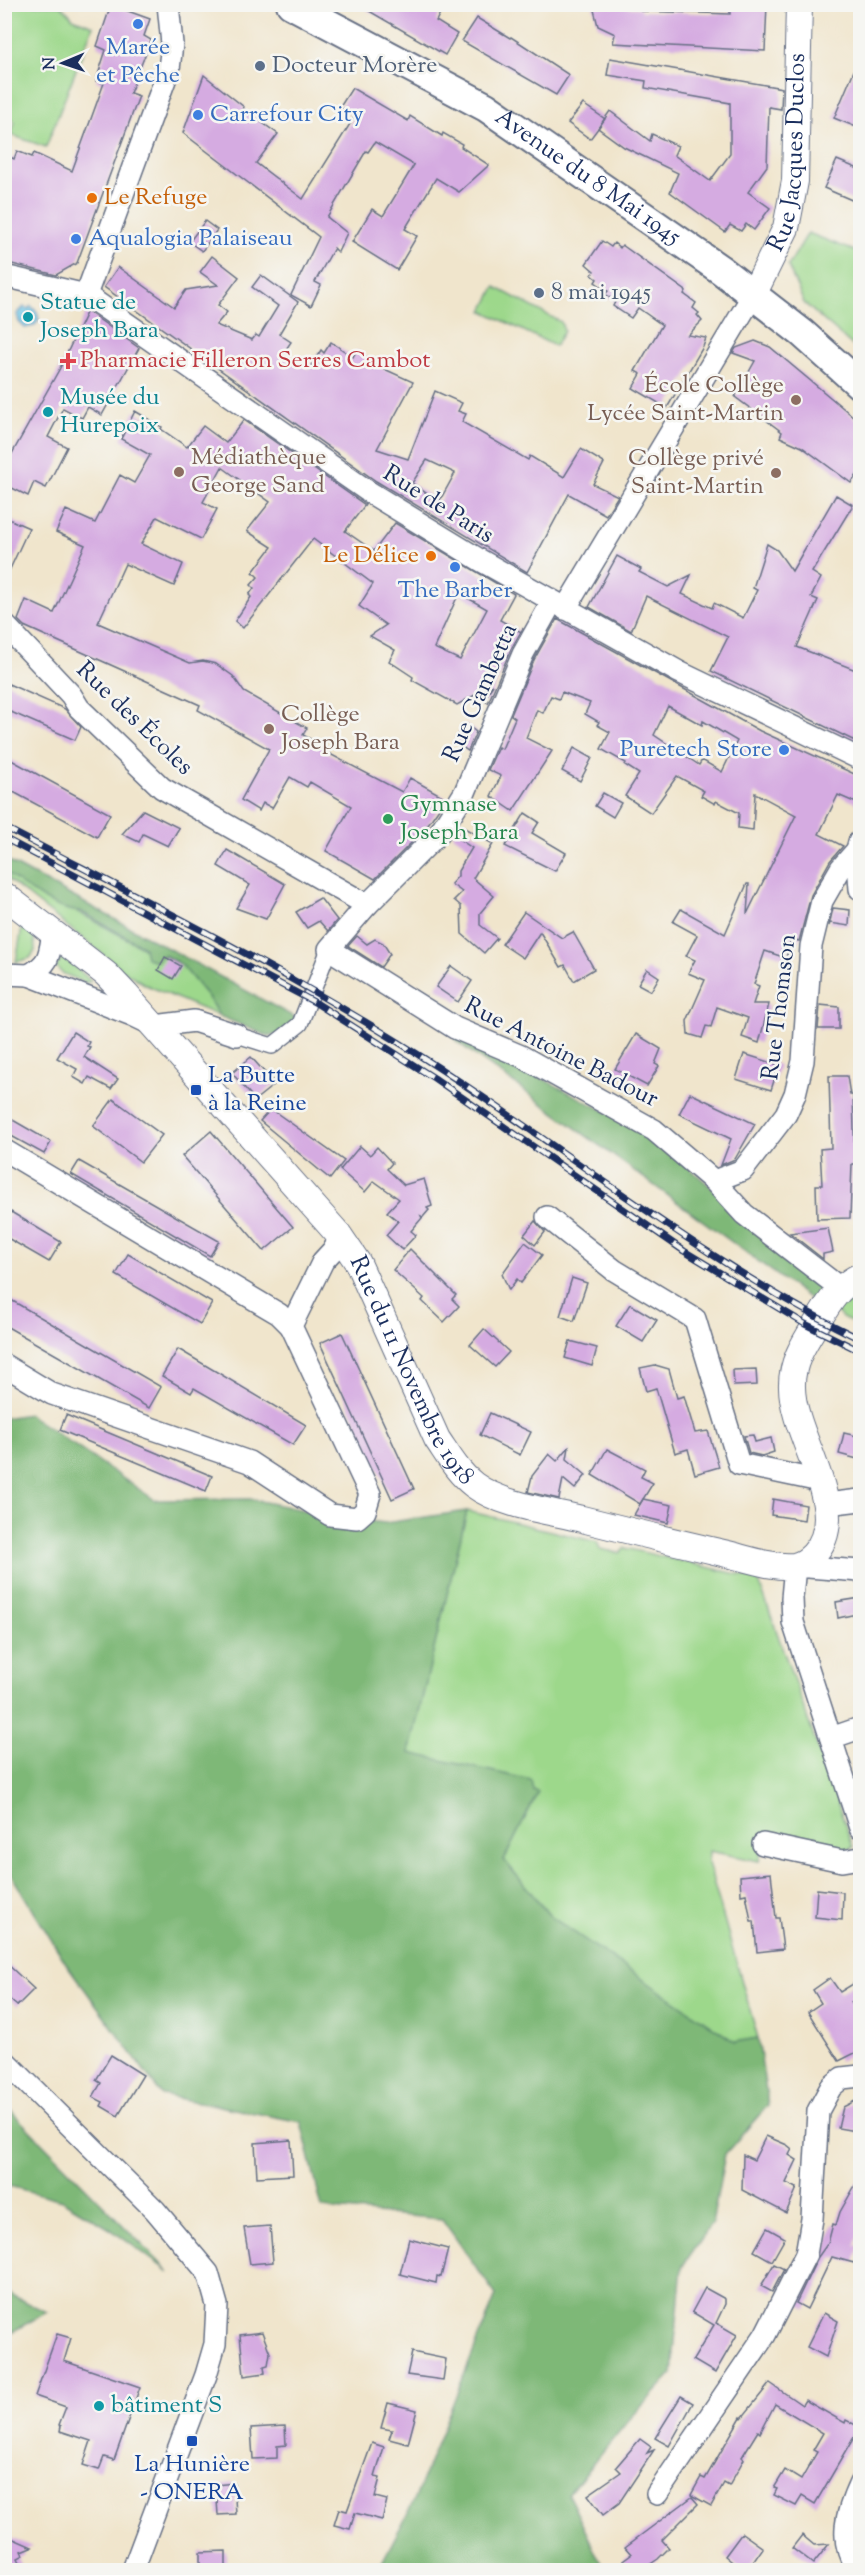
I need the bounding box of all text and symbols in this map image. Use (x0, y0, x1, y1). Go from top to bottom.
marker: Marée et Pêche (131, 17, 145, 31)
place label: Marée et Pêche (96, 31, 180, 93)
north arrow (33, 33, 93, 93)
place label: Docteur Morère (272, 49, 437, 83)
street label: Rue Jacques Duclos (760, 53, 815, 258)
text: N (39, 56, 62, 70)
marker: Docteur Morère (253, 59, 267, 73)
place label: Carrefour City (210, 98, 364, 132)
street label: Avenue du 8 Mai 1945 (487, 101, 687, 254)
marker: Carrefour City (191, 108, 205, 122)
place label: Le Refuge (104, 181, 207, 215)
marker: Le Refuge (85, 191, 99, 205)
place label: Aqualogia Palaiseau (88, 222, 293, 256)
marker: Aqualogia Palaiseau (69, 232, 83, 246)
place label: 8 mai 1945 (551, 276, 651, 310)
place label: Statue de Joseph Bara (38, 286, 159, 348)
marker: 8 mai 1945 (532, 286, 546, 300)
marker: Statue de Joseph Bara (21, 310, 35, 324)
place label: Pharmacie Filleron Serres Cambot (80, 344, 431, 378)
marker: Pharmacie Filleron Serres Cambot (61, 354, 75, 368)
place label: École Collège Lycée Saint-Martin (587, 369, 784, 431)
place label: Musée du Hurepoix (60, 381, 160, 443)
marker: École Collège Lycée Saint-Martin (789, 393, 803, 407)
marker: Musée du Hurepoix (41, 405, 55, 419)
place label: Médiathèque George Sand (191, 441, 327, 503)
place label: Collège privé Saint-Martin (628, 442, 764, 504)
street label: Rue de Paris (376, 457, 500, 553)
marker: Médiathèque George Sand (172, 465, 186, 479)
marker: Collège privé Saint-Martin (769, 466, 783, 480)
place label: Le Délice (323, 539, 419, 573)
marker: Le Délice (424, 549, 438, 563)
marker: The Barber (448, 560, 462, 574)
place label: The Barber (398, 574, 512, 608)
street label: Rue Gambetta (435, 618, 527, 768)
street label: Rue des Écoles (68, 654, 200, 784)
place label: Collège Joseph Bara (279, 698, 400, 760)
marker: Collège Joseph Bara (262, 722, 276, 736)
place label: Puretech Store (620, 733, 772, 767)
marker: Puretech Store (777, 743, 791, 757)
place label: Gymnase Joseph Bara (398, 788, 519, 850)
marker: Gymnase Joseph Bara (381, 812, 395, 826)
street label: Rue Thomson (754, 932, 806, 1082)
street label: Rue Antoine Badour (458, 989, 664, 1117)
place label: La Butte à la Reine (208, 1059, 307, 1121)
marker: La Butte à la Reine (189, 1083, 203, 1097)
street label: Rue du 11 Novembre 1918 (340, 1251, 482, 1494)
place label: bâtiment S (111, 2389, 222, 2423)
marker: bâtiment S (92, 2399, 106, 2413)
marker: La Hunière - ONERA (185, 2434, 199, 2448)
place label: La Hunière - ONERA (134, 2448, 250, 2510)

